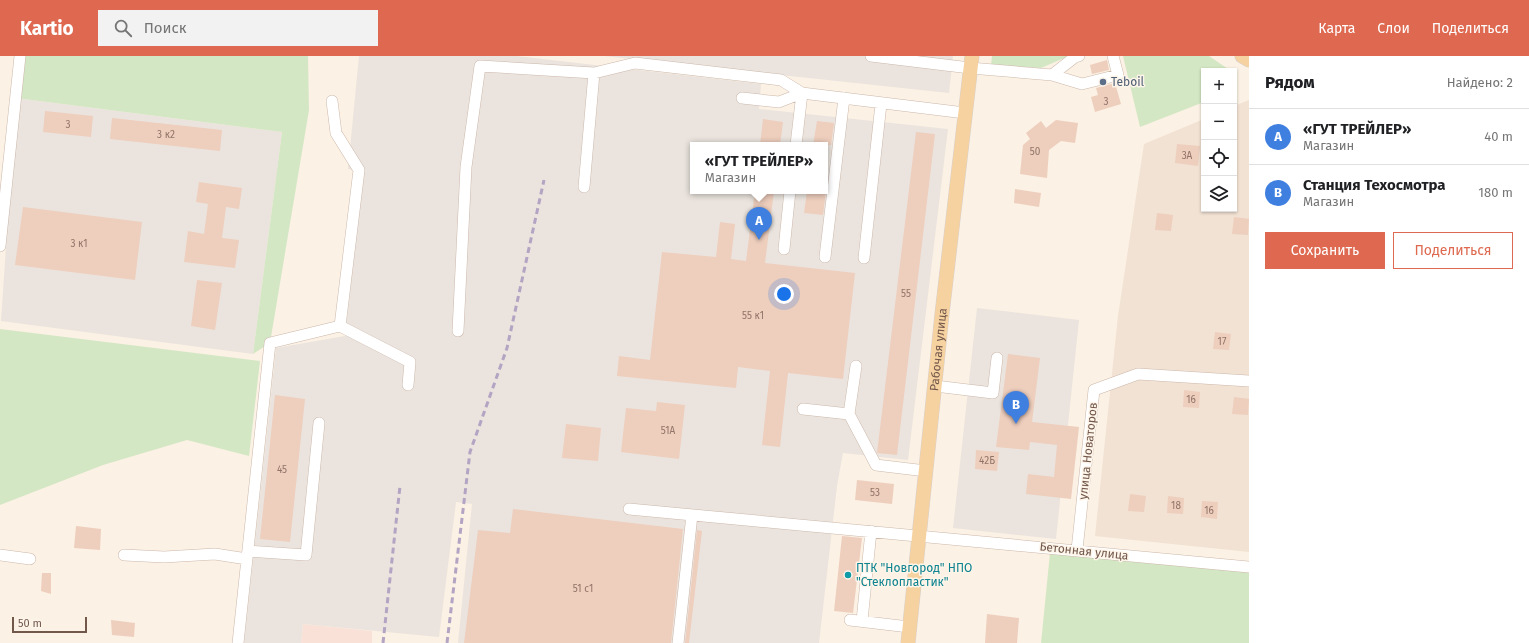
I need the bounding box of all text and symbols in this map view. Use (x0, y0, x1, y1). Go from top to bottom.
search box (98, 10, 378, 46)
text: Kartio (20, 17, 74, 40)
icon: search (112, 17, 134, 39)
text: Поиск (144, 19, 187, 37)
text: Карта (1318, 20, 1355, 37)
text: Слои (1377, 20, 1410, 37)
text: Поделиться (1432, 20, 1509, 37)
map controls (1201, 68, 1237, 212)
button: + (1201, 68, 1237, 104)
text: Рядом (1265, 72, 1315, 93)
place label: Teboil (1111, 75, 1145, 89)
text: Найдено: 2 (1447, 75, 1513, 90)
marker: Teboil (1098, 77, 1108, 87)
house number: 3 (1104, 96, 1109, 108)
button: − (1201, 104, 1237, 140)
house number: 3 (66, 119, 71, 131)
text: «ГУТ ТРЕЙЛЕР» (1303, 120, 1411, 138)
house number: 3 к2 (157, 129, 175, 141)
text: A (1274, 129, 1282, 144)
text: 40 m (1484, 129, 1513, 144)
text: Магазин (1303, 138, 1354, 153)
button: locate (1201, 140, 1237, 176)
popup (690, 142, 828, 194)
house number: 50 (1030, 146, 1041, 158)
house number: 3А (1182, 150, 1193, 162)
text: «ГУТ ТРЕЙЛЕР» (705, 152, 813, 170)
text: Магазин (705, 170, 756, 185)
button: layers (1201, 176, 1237, 212)
text: Станция Техосмотра (1303, 176, 1446, 194)
text: B (1274, 185, 1282, 200)
text: 180 m (1478, 185, 1513, 200)
text: Магазин (1303, 194, 1354, 209)
pin: A (746, 207, 772, 240)
button: Сохранить (1265, 232, 1385, 269)
button: Поделиться (1393, 232, 1513, 269)
house number: 3 к1 (70, 238, 88, 250)
your location (774, 284, 794, 304)
house number: 55 (901, 288, 911, 300)
street label: Рабочая улица (927, 307, 950, 392)
house number: 55 к1 (742, 310, 764, 322)
house number: 17 (1218, 336, 1227, 348)
pin: B (1003, 391, 1029, 424)
house number: 16 (1186, 394, 1196, 406)
street label: улица Новаторов (1076, 401, 1100, 500)
house number: 51А (661, 425, 676, 437)
house number: 42Б (979, 455, 995, 467)
house number: 45 (277, 464, 287, 476)
house number: 53 (870, 487, 880, 499)
house number: 18 (1171, 500, 1181, 512)
house number: 16 (1204, 505, 1214, 517)
street label: Бетонная улица (1039, 539, 1129, 563)
place label: ПТК "Новгород" НПО "Стеклопластик" (856, 561, 972, 589)
marker: ПТК "Новгород" НПО "Стеклопластик" (843, 570, 853, 580)
house number: 51 с1 (573, 583, 593, 595)
scale bar (12, 615, 87, 634)
text: 50 m (18, 617, 42, 630)

